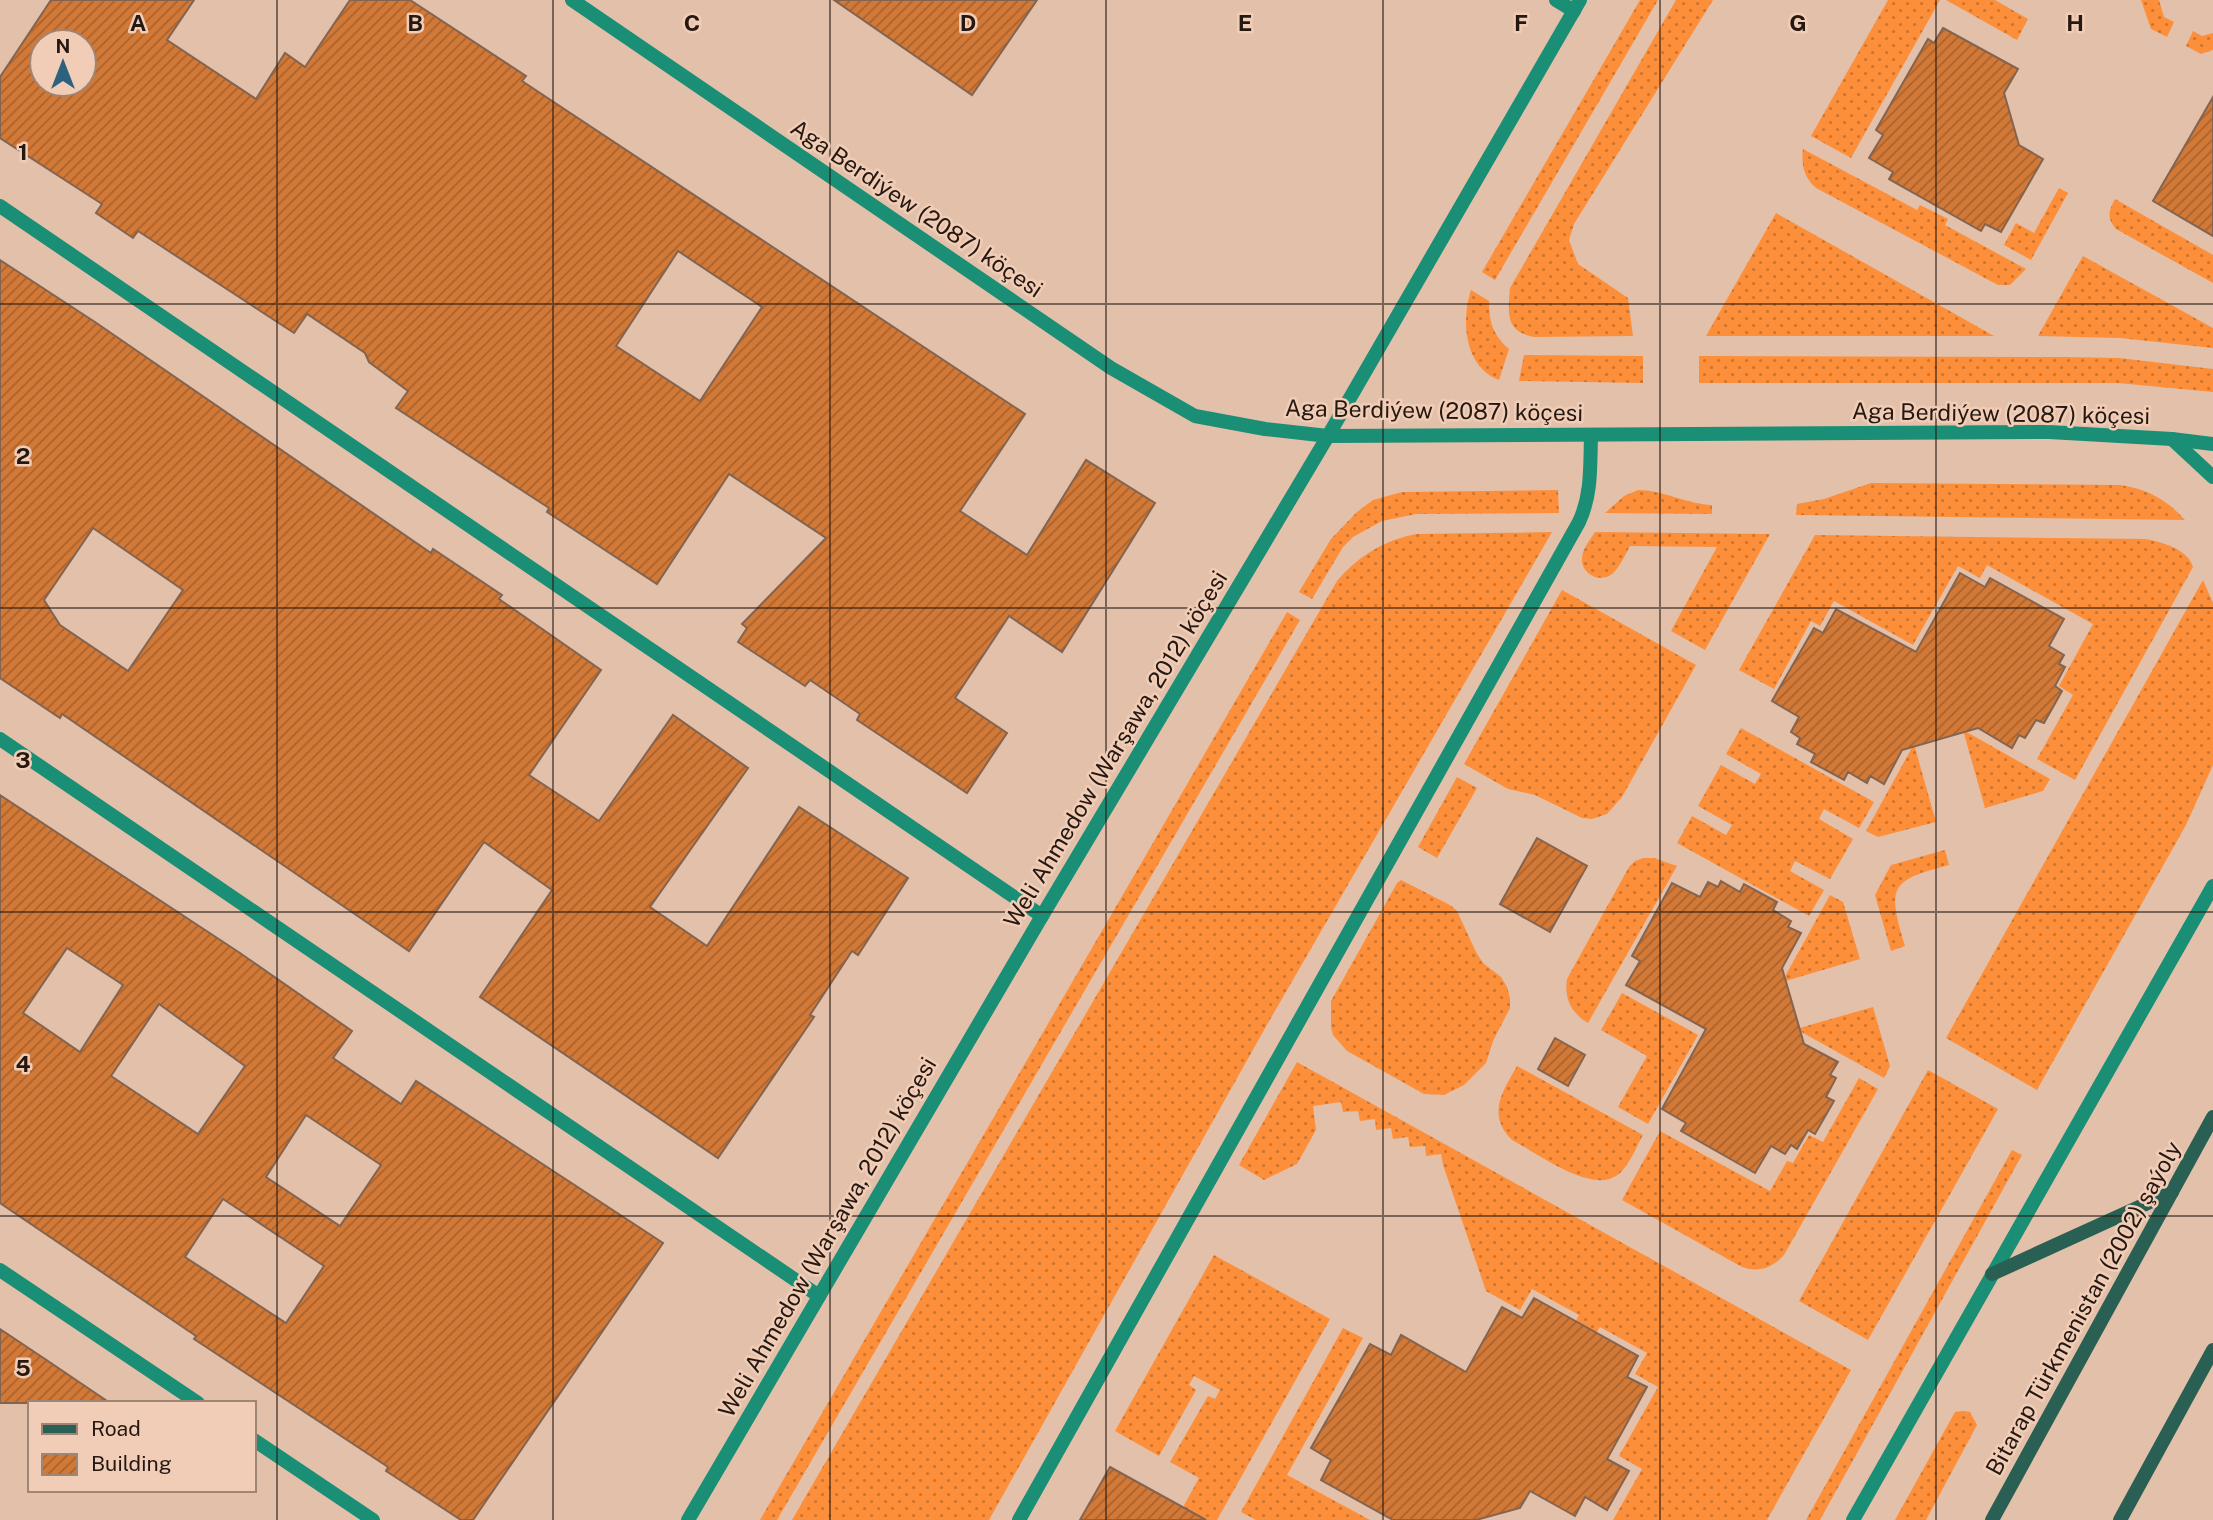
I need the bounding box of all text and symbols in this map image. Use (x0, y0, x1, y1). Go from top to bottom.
text: A (130, 9, 147, 36)
text: B (407, 9, 423, 36)
text: C (684, 9, 700, 36)
text: D (960, 9, 976, 36)
text: E (1238, 9, 1252, 36)
text: F (1514, 9, 1528, 36)
text: G (1789, 9, 1807, 36)
text: H (2066, 9, 2084, 36)
north arrow (28, 28, 98, 98)
text: N (56, 35, 70, 57)
street label: Aga Berdiýew (2087) köçesi (786, 113, 1048, 303)
text: 1 (18, 138, 28, 165)
street label: Aga Berdiýew (2087) köçesi (1285, 394, 1583, 426)
street label: Aga Berdiýew (2087) köçesi (1852, 397, 2150, 429)
text: 2 (16, 442, 30, 469)
street label: Weli Ahmedow (Warşawa, 2012) köçesi (998, 566, 1232, 932)
text: 3 (15, 746, 31, 773)
text: 4 (15, 1050, 31, 1077)
street label: Weli Ahmedow (Warşawa, 2012) köçesi (713, 1052, 941, 1422)
street label: Bitarap Türkmenistan (2002) şaýoly (1980, 1136, 2186, 1480)
text: 5 (15, 1354, 31, 1381)
legend (28, 1401, 256, 1492)
text: Road (91, 1416, 141, 1441)
text: Building (91, 1451, 172, 1476)

